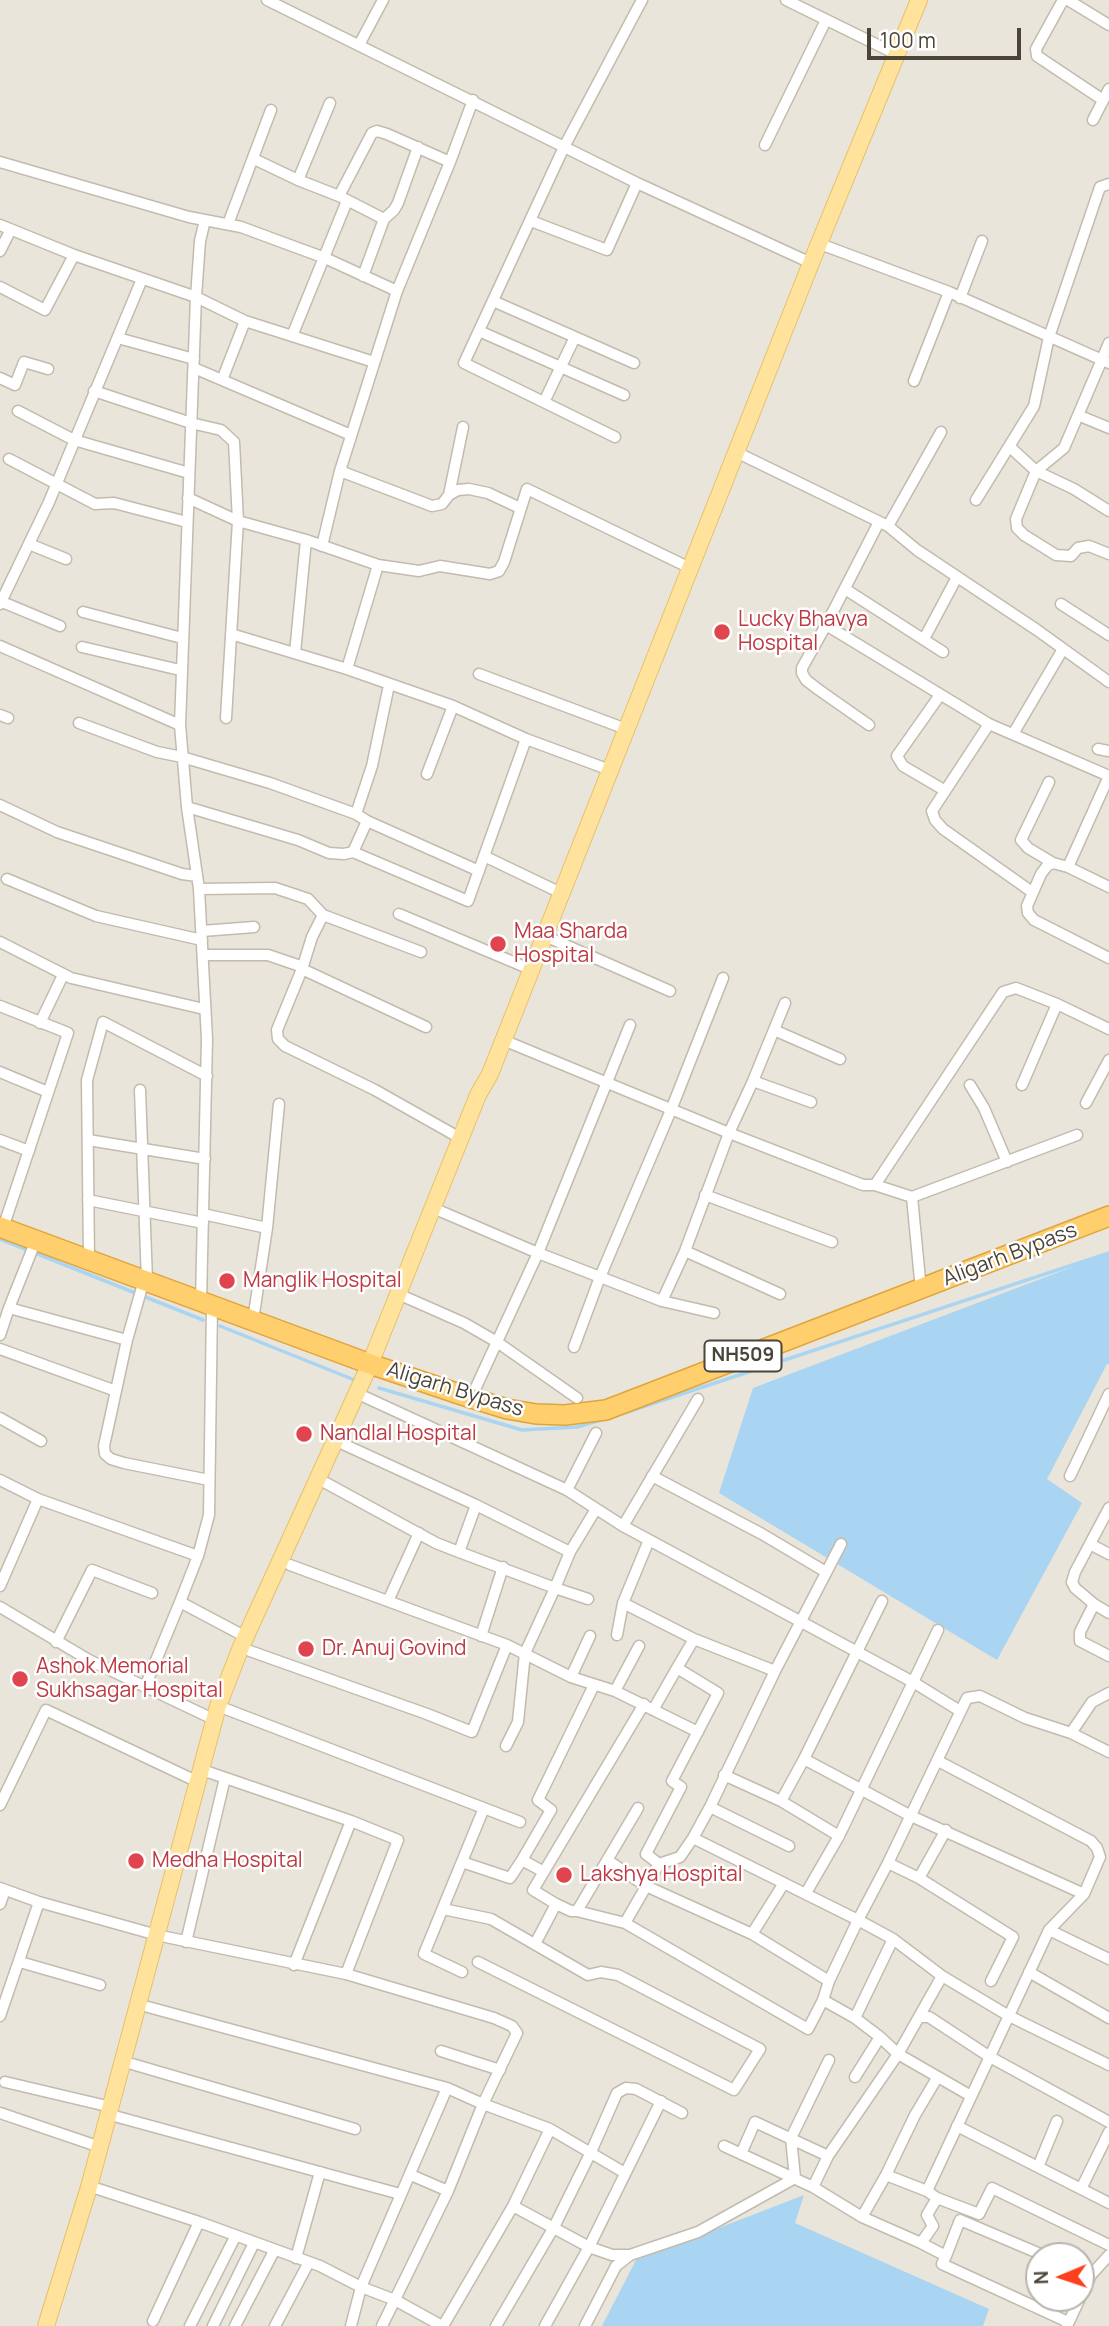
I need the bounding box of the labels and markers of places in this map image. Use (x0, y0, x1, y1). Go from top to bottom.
place label: Lucky Bhavya Hospital (738, 607, 868, 657)
marker: Lucky Bhavya Hospital (712, 622, 732, 642)
place label: Maa Sharda Hospital (514, 919, 628, 969)
marker: Maa Sharda Hospital (488, 934, 508, 954)
place label: Manglik Hospital (243, 1268, 402, 1294)
marker: Manglik Hospital (217, 1271, 237, 1291)
place label: Nandlal Hospital (320, 1421, 477, 1447)
marker: Nandlal Hospital (294, 1424, 314, 1444)
place label: Dr. Anuj Govind (322, 1636, 466, 1662)
marker: Dr. Anuj Govind (296, 1639, 316, 1659)
place label: Ashok Memorial Sukhsagar Hospital (36, 1654, 223, 1704)
marker: Ashok Memorial Sukhsagar Hospital (10, 1669, 30, 1689)
place label: Medha Hospital (152, 1848, 303, 1874)
marker: Medha Hospital (126, 1851, 146, 1871)
place label: Lakshya Hospital (580, 1862, 743, 1888)
marker: Lakshya Hospital (554, 1865, 574, 1885)

